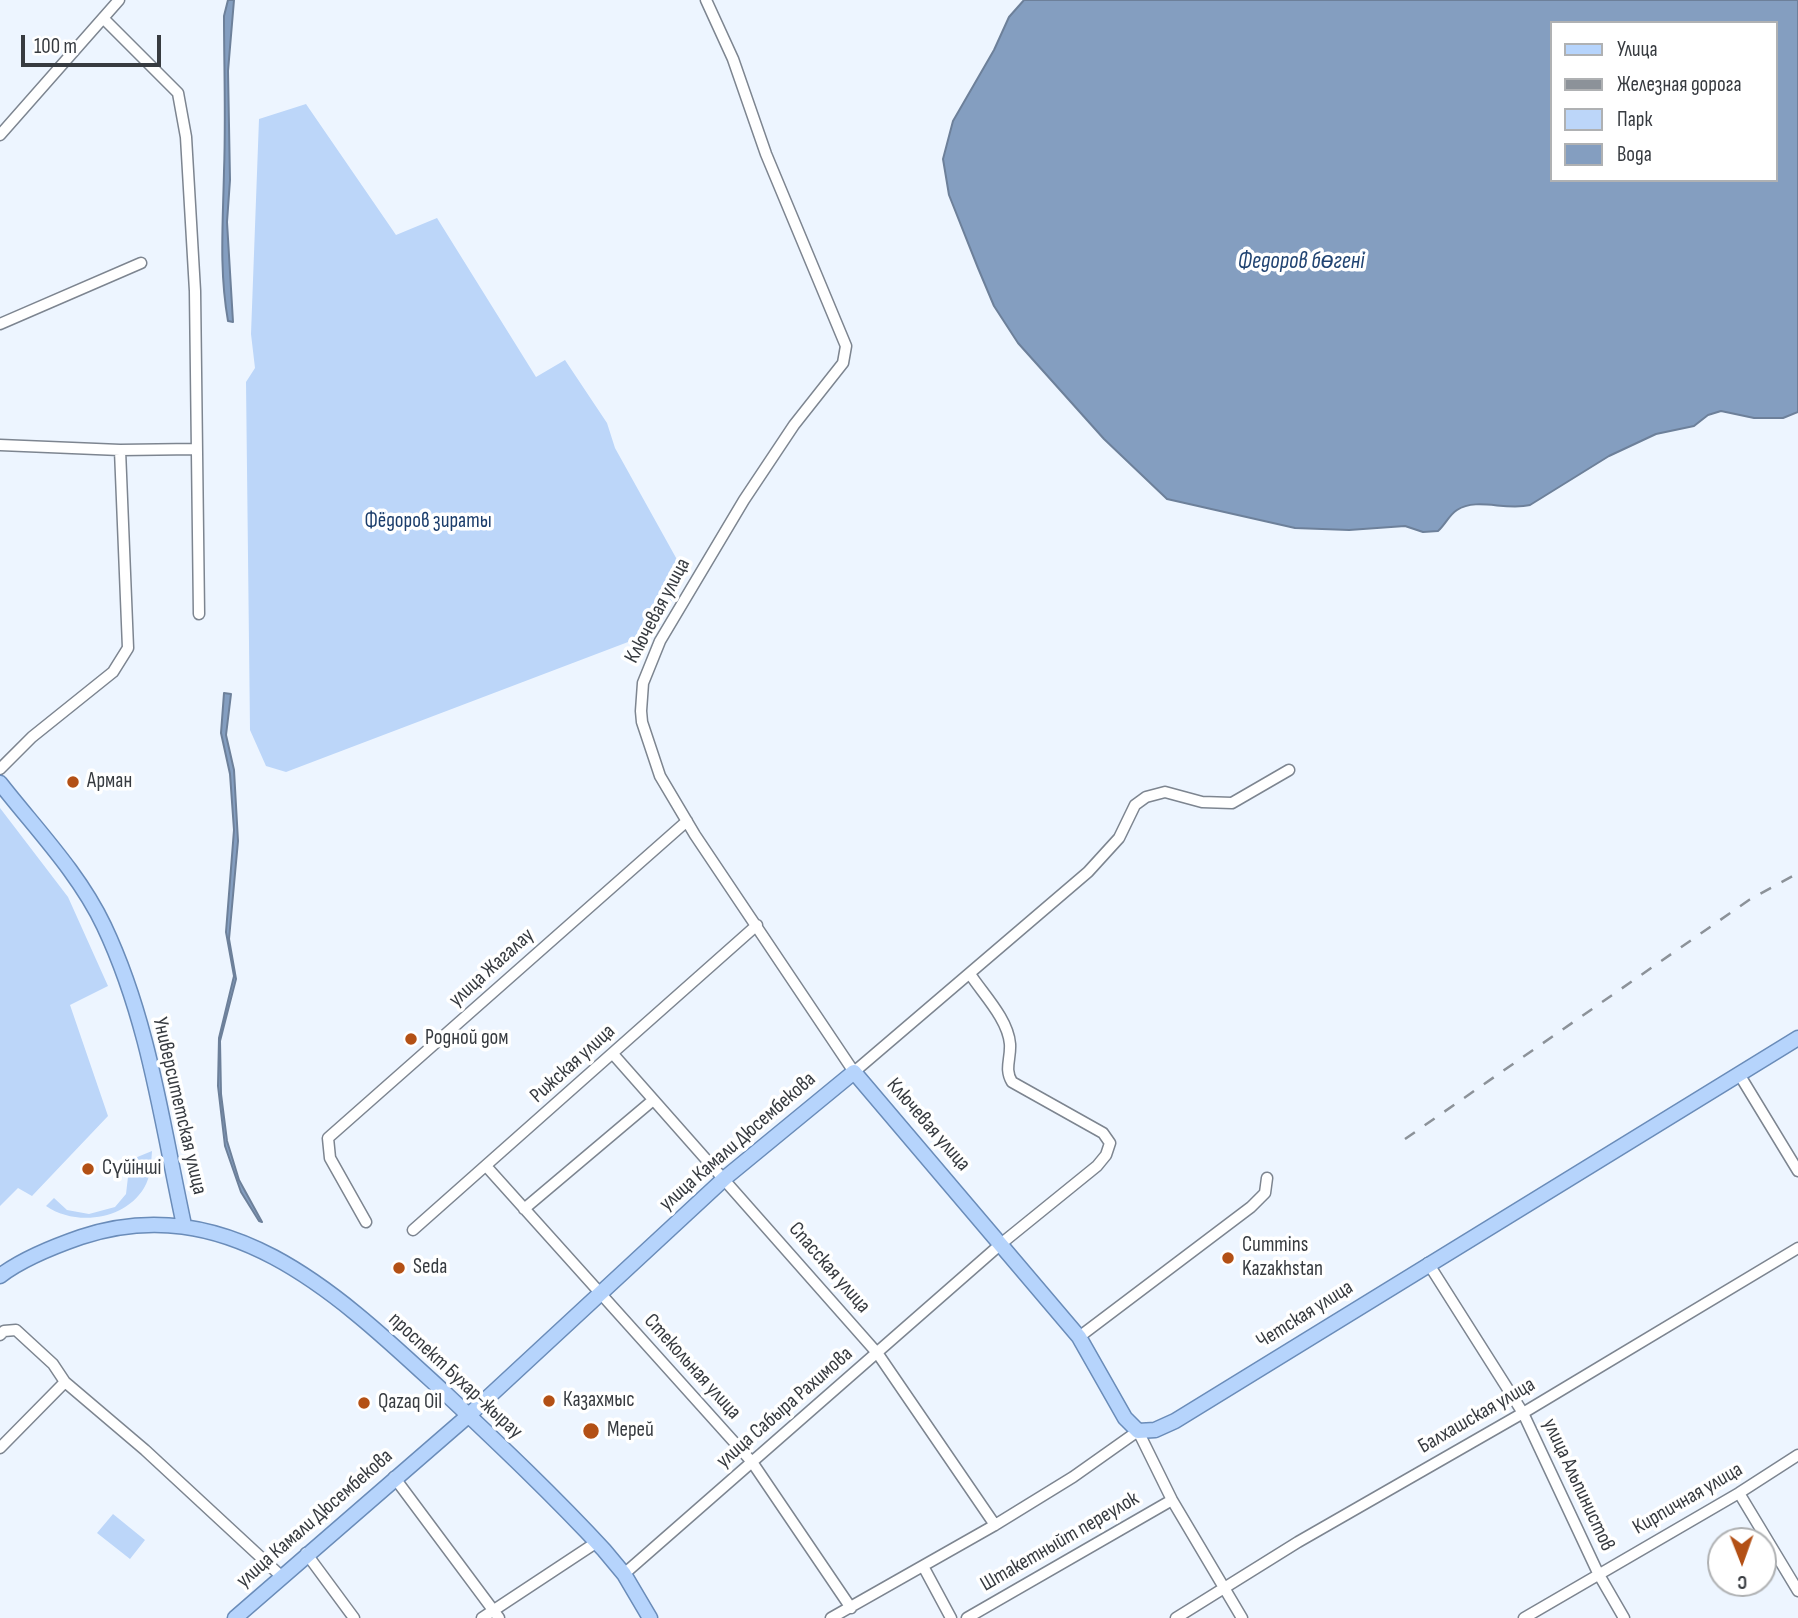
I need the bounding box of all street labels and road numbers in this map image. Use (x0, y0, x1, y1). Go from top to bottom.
street label: Ключевая улица (620, 554, 696, 668)
street label: улица Жагалау (444, 923, 540, 1013)
street label: Университетская улица (146, 1015, 212, 1197)
street label: Рижская улица (525, 1019, 621, 1109)
street label: улица Камали Дюсембекова (655, 1067, 821, 1217)
street label: Ключевая улица (881, 1073, 975, 1177)
street label: Спасская улица (783, 1217, 875, 1319)
street label: Четская улица (1252, 1275, 1358, 1355)
street label: проспект Бухар-жырау (383, 1307, 527, 1445)
street label: Стекольная улица (638, 1309, 746, 1425)
street label: улица Сабыра Рахимова (712, 1342, 858, 1474)
street label: Балхашская улица (1414, 1372, 1540, 1460)
street label: улица Альпинистов (1536, 1415, 1620, 1555)
street label: улица Камали Дюсембекова (232, 1444, 398, 1594)
street label: Кирпичная улица (1629, 1457, 1747, 1541)
street label: Штакетныйт переулок (976, 1486, 1144, 1598)

